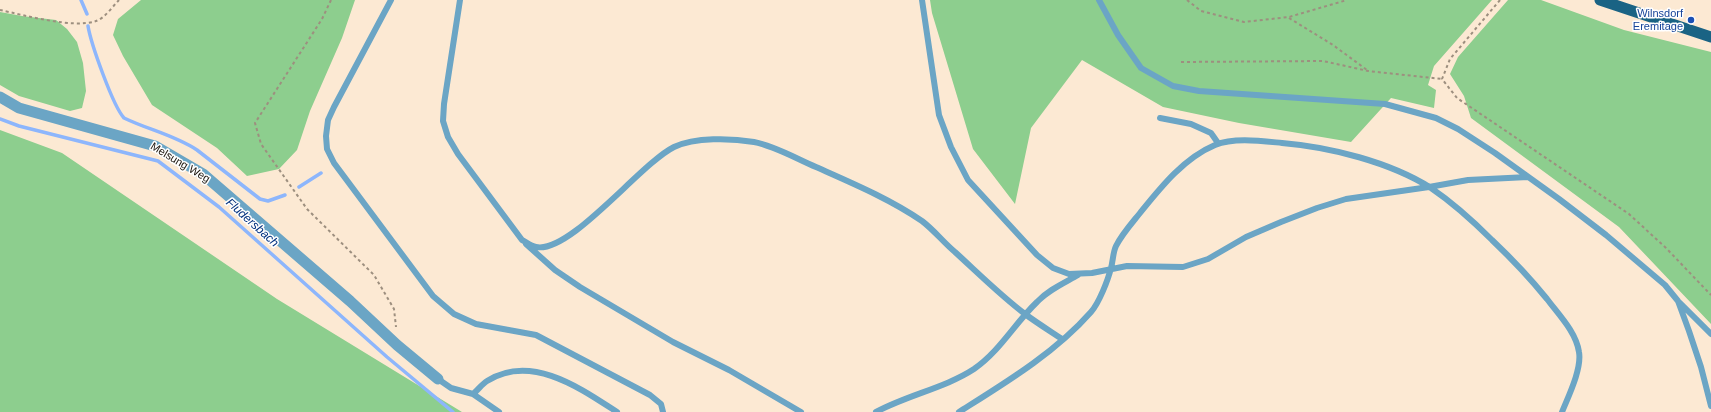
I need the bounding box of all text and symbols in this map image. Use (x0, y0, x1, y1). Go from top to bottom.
place label: Wilnsdorf Eremitage (1633, 7, 1683, 33)
marker: Wilnsdorf Eremitage (1686, 15, 1696, 25)
street label: Melsung Weg (148, 140, 212, 186)
water label: Fludersbach (223, 196, 281, 250)

